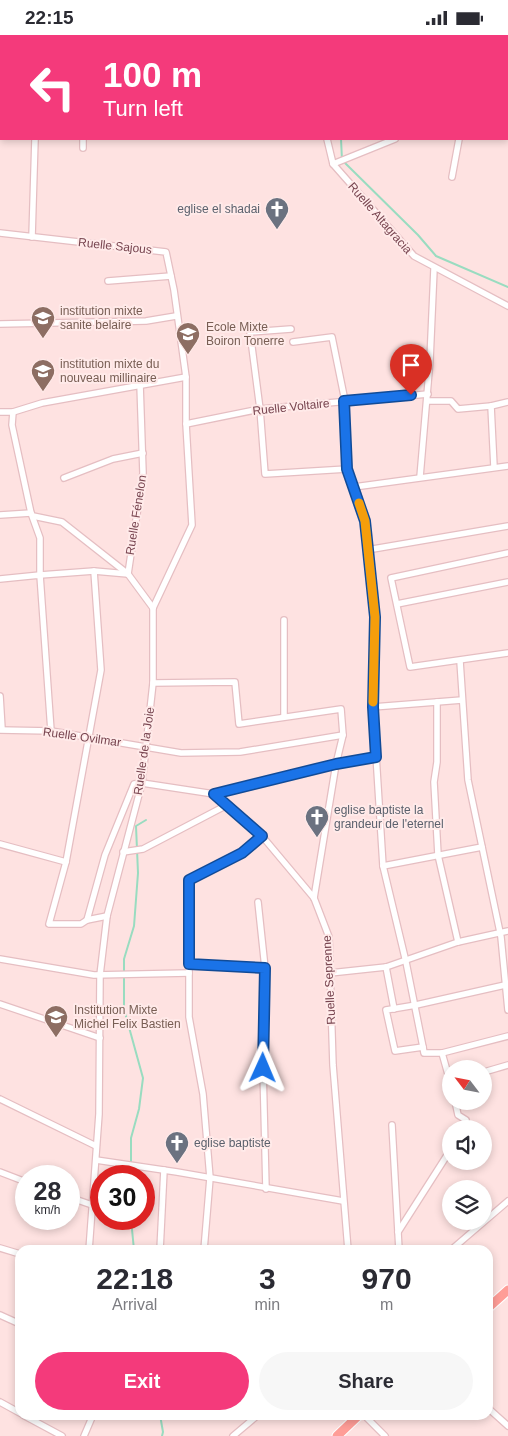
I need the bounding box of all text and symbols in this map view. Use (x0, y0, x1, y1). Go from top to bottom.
text: 22:15 (25, 7, 74, 28)
icon: left (20, 55, 85, 120)
text: 100 m (103, 55, 202, 94)
text: Turn left (103, 96, 183, 121)
street label: Ruelle Altagracia (345, 179, 415, 257)
church icon: eglise el shadai (264, 196, 290, 230)
place label: eglise el shadai (177, 202, 260, 216)
street label: Ruelle Sajous (77, 235, 153, 257)
place label: institution mixte sanite belaire (60, 304, 143, 332)
school or university icon: institution mixte sanite belaire (30, 305, 56, 339)
place label: Ecole Mixte Boiron Tonerre (206, 320, 285, 348)
school or university icon: Ecole Mixte Boiron Tonerre (175, 321, 201, 355)
pin (390, 344, 432, 395)
icon: arrive (397, 351, 425, 379)
place label: institution mixte du nouveau millinaire (60, 357, 159, 385)
school or university icon: institution mixte du nouveau millinaire (30, 358, 56, 392)
street label: Ruelle Voltaire (252, 396, 331, 418)
street label: Ruelle Fénelon (123, 474, 149, 556)
street label: Ruelle de la Joie (131, 706, 157, 796)
street label: Ruelle Ovilmar (42, 725, 122, 749)
place label: eglise baptiste la grandeur de l'eternel (334, 803, 444, 831)
church icon: eglise baptiste la grandeur de l'eternel (304, 804, 330, 838)
street label: Ruelle Seprenne (320, 935, 338, 1025)
place label: Institution Mixte Michel Felix Bastien (74, 1003, 181, 1031)
school or university icon: Institution Mixte Michel Felix Bastien (43, 1004, 69, 1038)
position arrow (236, 1041, 288, 1093)
north arrow (442, 1060, 492, 1110)
map controls (442, 1060, 492, 1230)
button: sound (442, 1120, 492, 1170)
church icon: eglise baptiste (164, 1130, 190, 1164)
place label: eglise baptiste (194, 1136, 271, 1150)
speed limit sign: 30 (90, 1165, 155, 1230)
text: 28 (34, 1177, 61, 1205)
button: layers (442, 1180, 492, 1230)
text: km/h (34, 1203, 61, 1217)
text: 22:18 (96, 1262, 173, 1295)
text: 3 (259, 1262, 276, 1295)
text: 970 (362, 1262, 412, 1295)
text: Arrival (112, 1296, 157, 1313)
text: min (254, 1296, 280, 1313)
text: m (380, 1296, 393, 1313)
button: Exit (35, 1352, 249, 1410)
button: Share (259, 1352, 473, 1410)

